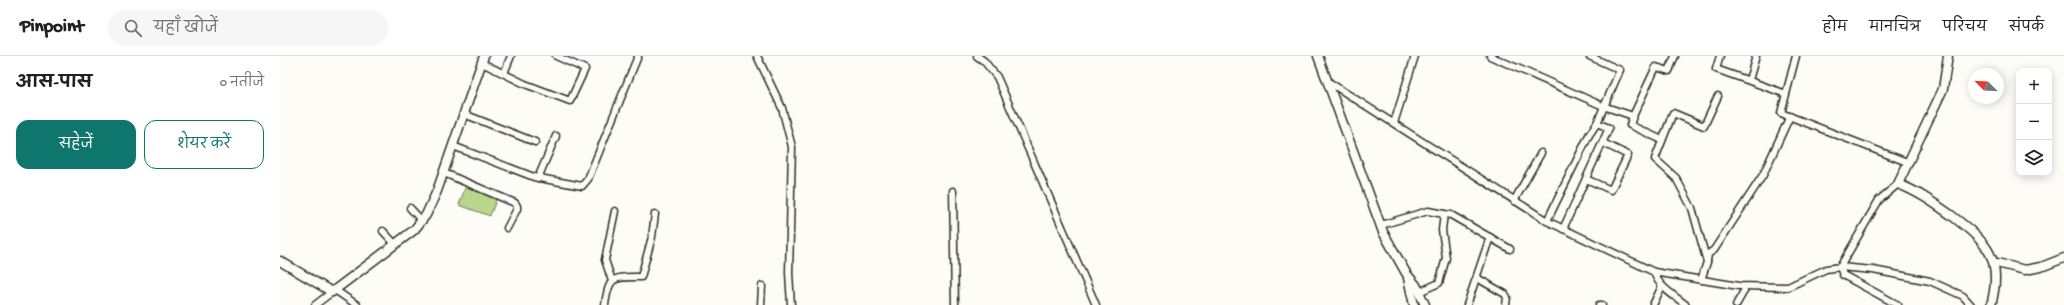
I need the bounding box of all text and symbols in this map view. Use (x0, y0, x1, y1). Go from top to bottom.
search box (108, 10, 388, 46)
text: Pinpoint (20, 16, 84, 39)
icon: search (122, 17, 144, 39)
text: यहाँ खोजें (154, 20, 218, 38)
text: होम (1823, 20, 1847, 37)
text: मानचित्र (1869, 20, 1921, 37)
text: परिचय (1943, 20, 1987, 37)
text: संपर्क (2009, 20, 2044, 37)
north arrow (1968, 68, 2004, 104)
map controls (2016, 68, 2052, 176)
button: + (2016, 68, 2052, 104)
text: आस-पास (16, 74, 92, 94)
text: 0 नतीजे (220, 76, 264, 91)
button: − (2016, 104, 2052, 140)
button: सहेजें (16, 120, 136, 169)
button: शेयर करें (144, 120, 264, 169)
button: layers (2016, 140, 2052, 176)

